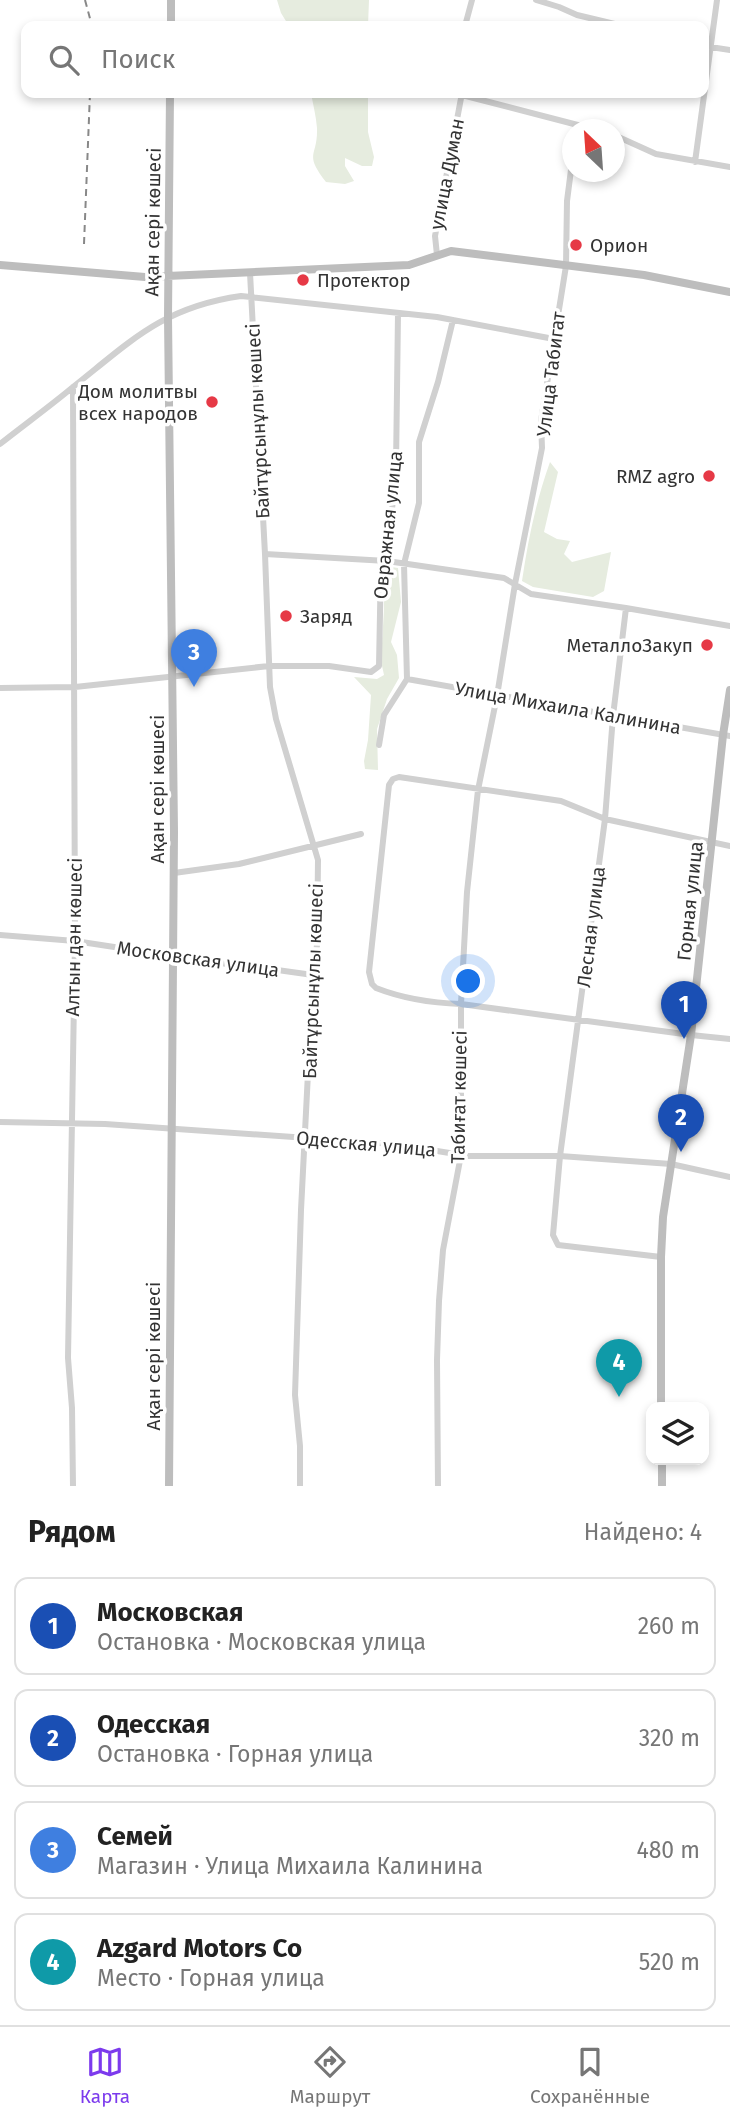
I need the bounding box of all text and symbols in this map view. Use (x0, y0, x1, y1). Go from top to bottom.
search box (21, 21, 709, 98)
icon: search (45, 41, 83, 79)
text: Поиск (101, 44, 175, 75)
street label: улица Думан (425, 116, 469, 232)
north arrow (562, 119, 625, 182)
street label: Ақан сері көшесі (140, 147, 166, 297)
place label: Орион (590, 234, 648, 257)
marker: Орион (568, 237, 584, 253)
place label: Протектор (317, 269, 411, 292)
marker: Протектор (295, 272, 311, 288)
street label: Улица Табигат (532, 310, 570, 438)
street label: Байтұрсынұлы көшесі (241, 323, 275, 519)
place label: Дом молитвы всех народов (77, 380, 198, 425)
marker: Дом молитвы всех народов (204, 394, 220, 410)
street label: Овражная улица (369, 450, 407, 600)
place label: RMZ agro (616, 465, 695, 488)
marker: RMZ agro (701, 468, 717, 484)
place label: Заряд (300, 605, 352, 628)
marker: Заряд (278, 608, 294, 624)
pin: 3 (171, 629, 217, 687)
place label: МеталлоЗакуп (567, 634, 693, 657)
marker: МеталлоЗакуп (699, 637, 715, 653)
street label: Улица Михаила Калинина (453, 677, 683, 739)
street label: Ақан сері көшесі (146, 715, 169, 863)
street label: Горная улица (672, 840, 708, 962)
street label: Алтын дән көшесі (61, 857, 87, 1017)
street label: Лесная улица (572, 865, 610, 989)
street label: Байтұрсынұлы көшесі (298, 883, 328, 1079)
street label: Московская улица (115, 936, 281, 982)
your location (451, 964, 485, 998)
pin: 1 (661, 981, 707, 1039)
street label: Табиғат көшесі (446, 1030, 472, 1164)
pin: 2 (658, 1094, 704, 1152)
street label: Одесская улица (295, 1126, 437, 1162)
street label: Ақан сері көшесі (142, 1282, 165, 1430)
pin: 4 (596, 1339, 642, 1397)
map controls (646, 1402, 709, 1465)
button: layers (646, 1402, 709, 1465)
text: Рядом (28, 1514, 116, 1550)
text: Найдено: 4 (584, 1518, 702, 1546)
text: Московская (97, 1597, 243, 1628)
text: 1 (48, 1612, 58, 1640)
text: 260 m (638, 1612, 700, 1640)
text: Остановка · Московская улица (97, 1628, 426, 1656)
text: Одесская (97, 1709, 210, 1740)
text: 2 (47, 1724, 59, 1752)
text: 320 m (639, 1724, 700, 1752)
text: Остановка · Горная улица (97, 1740, 373, 1768)
text: Семей (97, 1821, 173, 1852)
text: 3 (47, 1836, 59, 1864)
text: 480 m (636, 1836, 700, 1864)
text: Магазин · Улица Михаила Калинина (97, 1852, 483, 1880)
text: Azgard Motors Co (97, 1933, 302, 1964)
text: 4 (47, 1948, 60, 1976)
text: 520 m (639, 1948, 700, 1976)
text: Место · Горная улица (97, 1964, 325, 1992)
tab: Карта (80, 2043, 130, 2108)
tab: Маршрут (290, 2043, 370, 2108)
tab: Сохранённые (530, 2043, 650, 2108)

